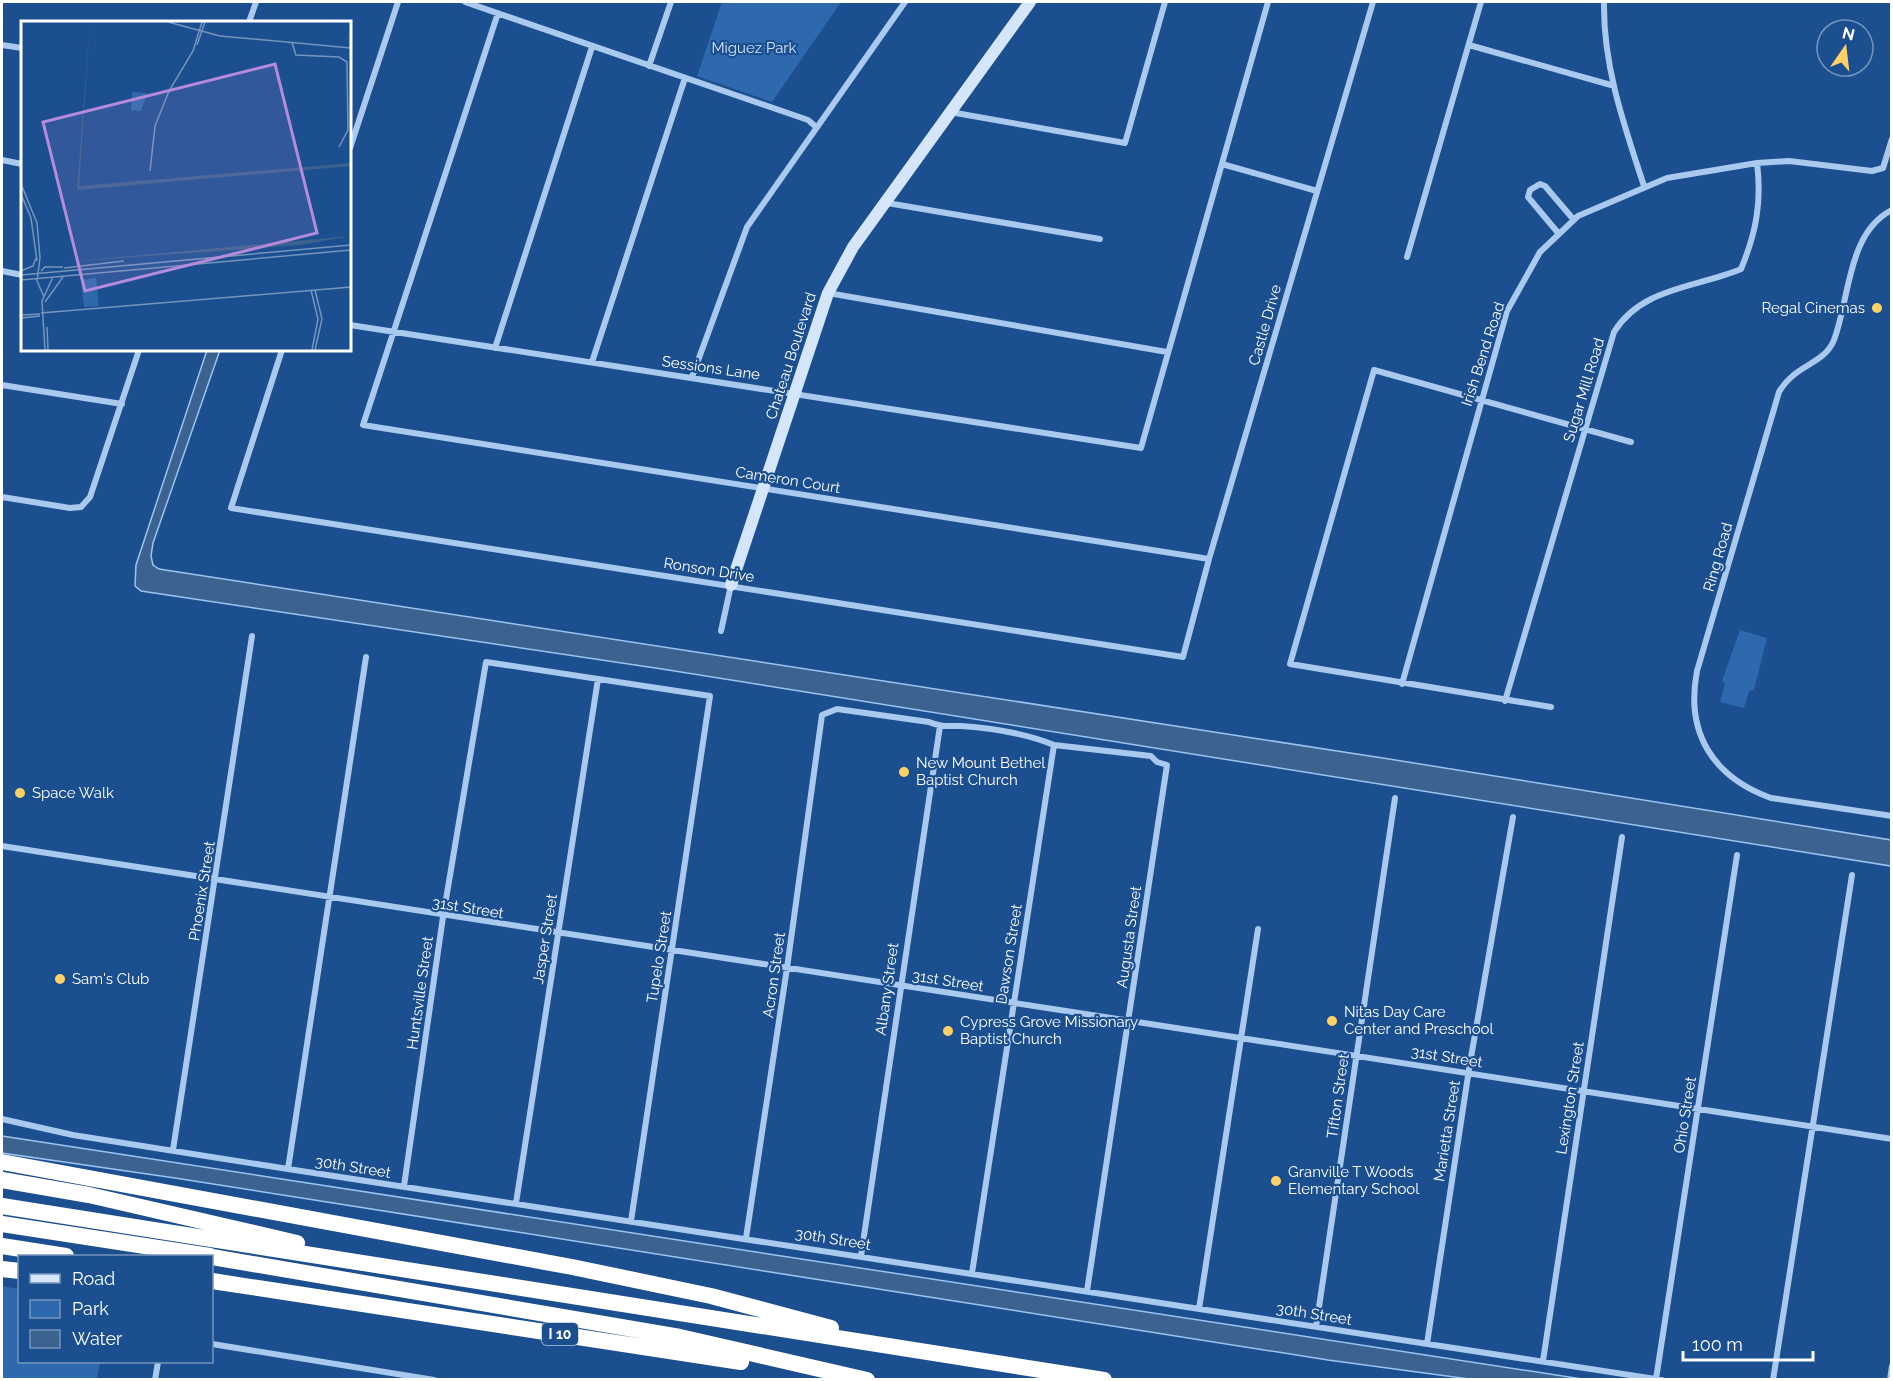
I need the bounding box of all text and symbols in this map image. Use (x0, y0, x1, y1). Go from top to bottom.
north arrow (1815, 18, 1875, 78)
inset map (21, 21, 351, 351)
text: N (1840, 23, 1857, 45)
park label: Miguez Park (711, 39, 797, 57)
street label: Castle Drive (1245, 282, 1285, 367)
street label: Chateau Boulevard (762, 290, 820, 422)
place label: Regal Cinemas (1761, 299, 1865, 317)
street label: Irish Bend Road (1458, 300, 1508, 408)
marker: Regal Cinemas (1870, 301, 1884, 315)
street label: Sugar Mill Road (1560, 336, 1608, 444)
street label: Sessions Lane (661, 352, 761, 384)
street label: Cameron Court (734, 463, 842, 497)
street label: Ring Road (1700, 520, 1736, 594)
street label: Ronson Drive (662, 554, 756, 586)
place label: New Mount Bethel Baptist Church (916, 754, 1046, 789)
marker: New Mount Bethel Baptist Church (897, 765, 911, 779)
place label: Space Walk (32, 784, 114, 802)
marker: Space Walk (13, 786, 27, 800)
street label: Phoenix Street (185, 840, 219, 942)
street label: Augusta Street (1113, 885, 1145, 989)
street label: 31st Street (431, 893, 505, 923)
street label: Jasper Street (529, 893, 561, 985)
street label: Dawson Street (992, 903, 1026, 1005)
street label: Tupelo Street (643, 910, 675, 1004)
street label: Acron Street (759, 931, 789, 1019)
street label: Huntsville Street (403, 935, 437, 1051)
street label: Albany Street (872, 942, 902, 1036)
street label: 31st Street (911, 966, 985, 996)
place label: Sam's Club (72, 970, 149, 988)
marker: Sam's Club (53, 972, 67, 986)
place label: Nitas Day Care Center and Preschool (1344, 1003, 1495, 1038)
place label: Cypress Grove Missionary Baptist Church (960, 1013, 1138, 1048)
marker: Nitas Day Care Center and Preschool (1325, 1014, 1339, 1028)
marker: Cypress Grove Missionary Baptist Church (941, 1024, 955, 1038)
street label: Lexington Street (1552, 1040, 1588, 1156)
street label: 31st Street (1410, 1042, 1484, 1072)
street label: Tifton Street (1323, 1052, 1353, 1140)
street label: Ohio Street (1670, 1075, 1700, 1155)
street label: Marietta Street (1430, 1079, 1464, 1183)
street label: 30th Street (314, 1152, 392, 1182)
place label: Granville T Woods Elementary School (1288, 1163, 1420, 1198)
marker: Granville T Woods Elementary School (1269, 1174, 1283, 1188)
street label: 30th Street (794, 1224, 872, 1254)
legend (18, 1255, 213, 1363)
text: Road (72, 1268, 115, 1289)
text: Park (72, 1298, 109, 1319)
street label: 30th Street (1275, 1299, 1353, 1329)
road number: I 10 (542, 1323, 578, 1345)
scale bar (1683, 1324, 1814, 1362)
text: Water (72, 1328, 123, 1349)
text: 100 m (1692, 1334, 1743, 1355)

